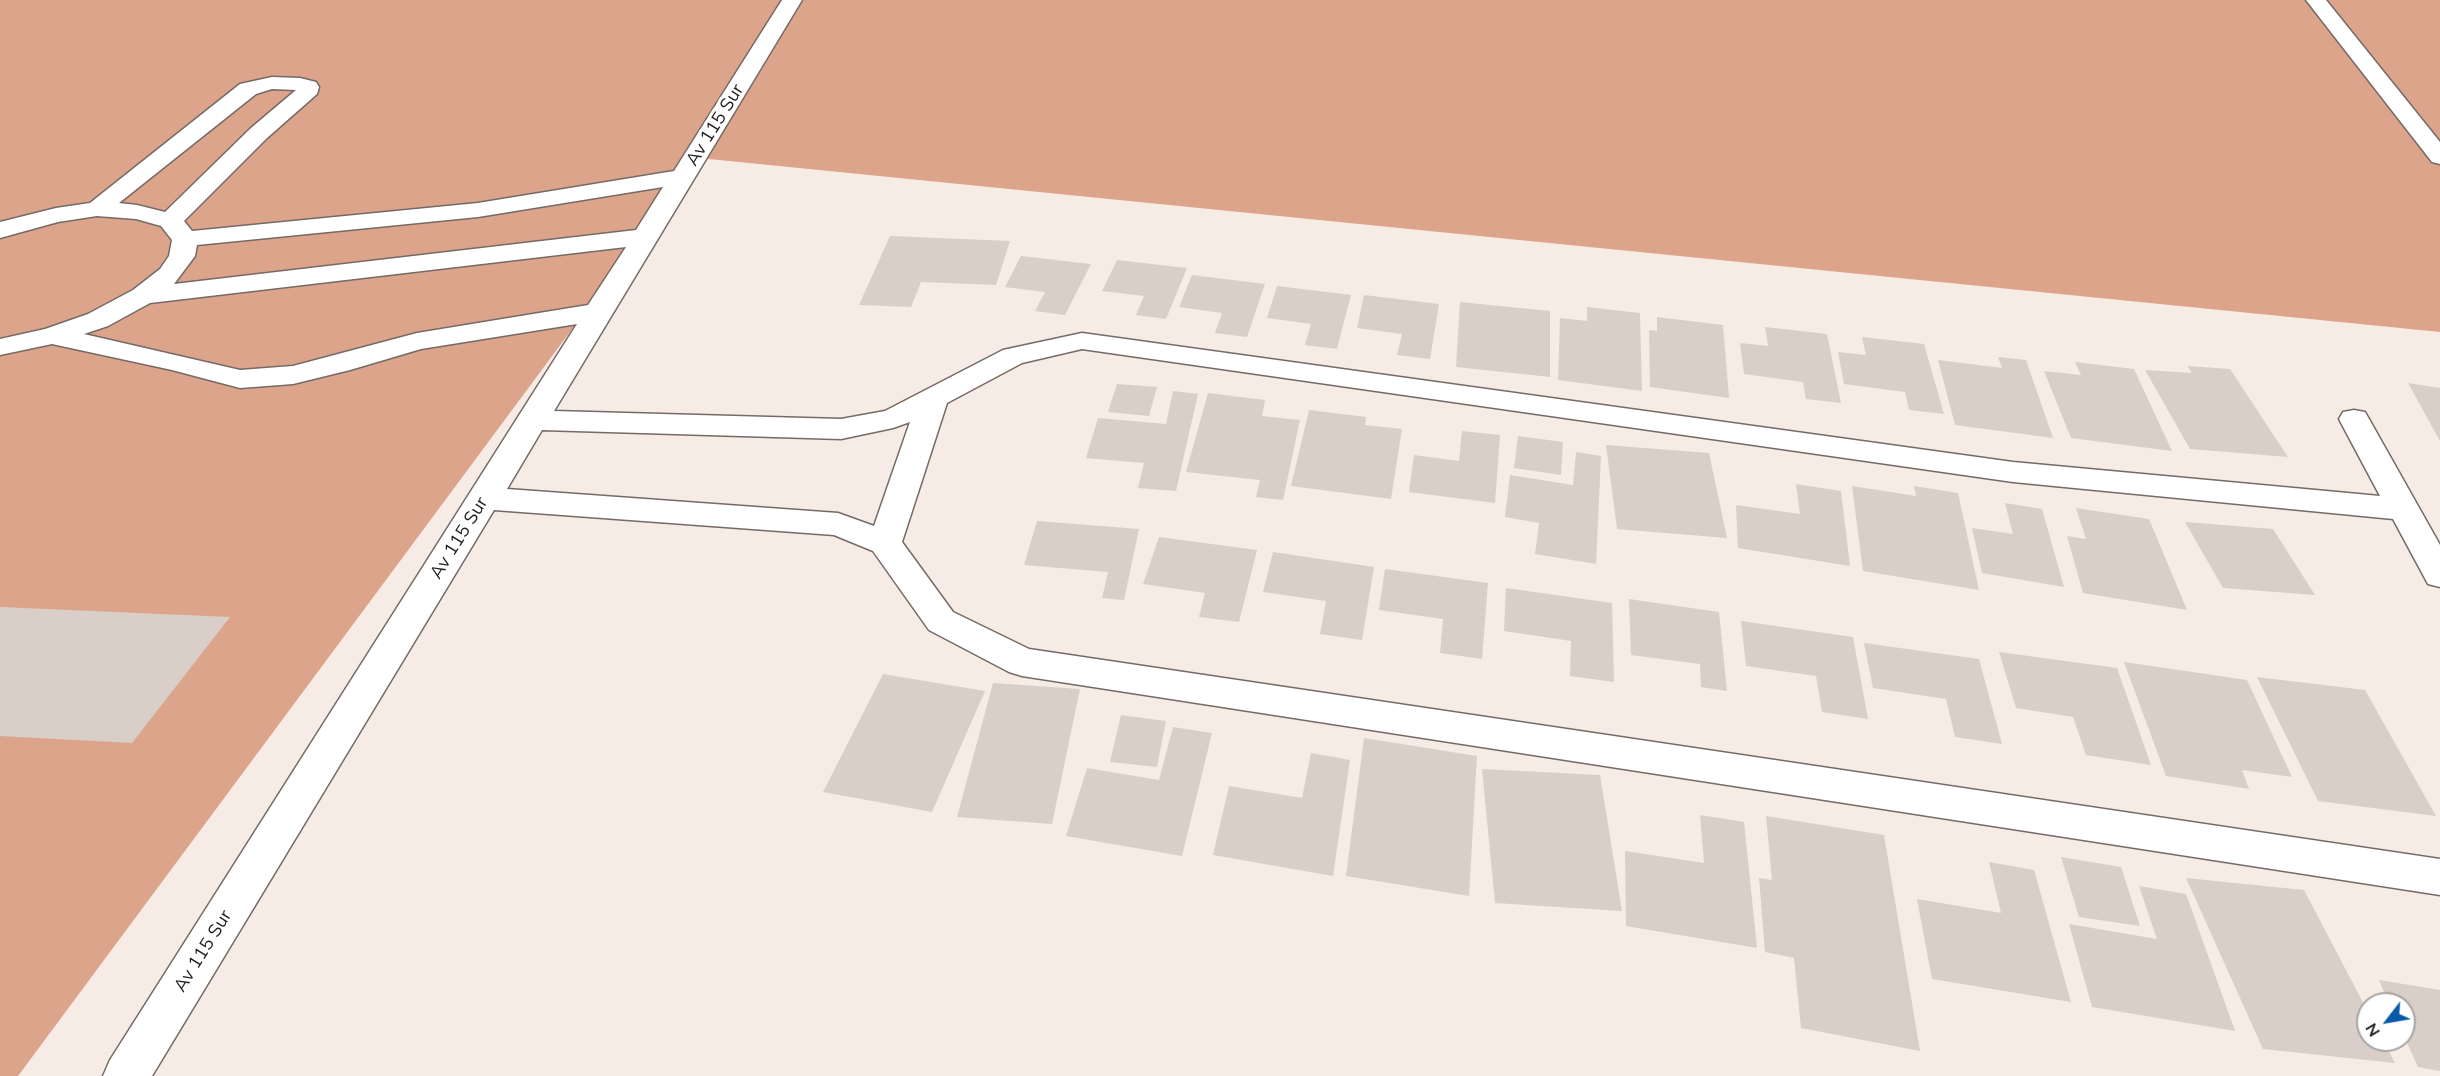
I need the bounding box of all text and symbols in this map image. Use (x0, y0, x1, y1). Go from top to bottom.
street label: Av 115 Sur (681, 80, 749, 170)
street label: Av 115 Sur (425, 493, 493, 583)
street label: Av 115 Sur (169, 906, 237, 996)
north arrow (2356, 992, 2416, 1052)
text: N (2361, 1020, 2384, 1041)

